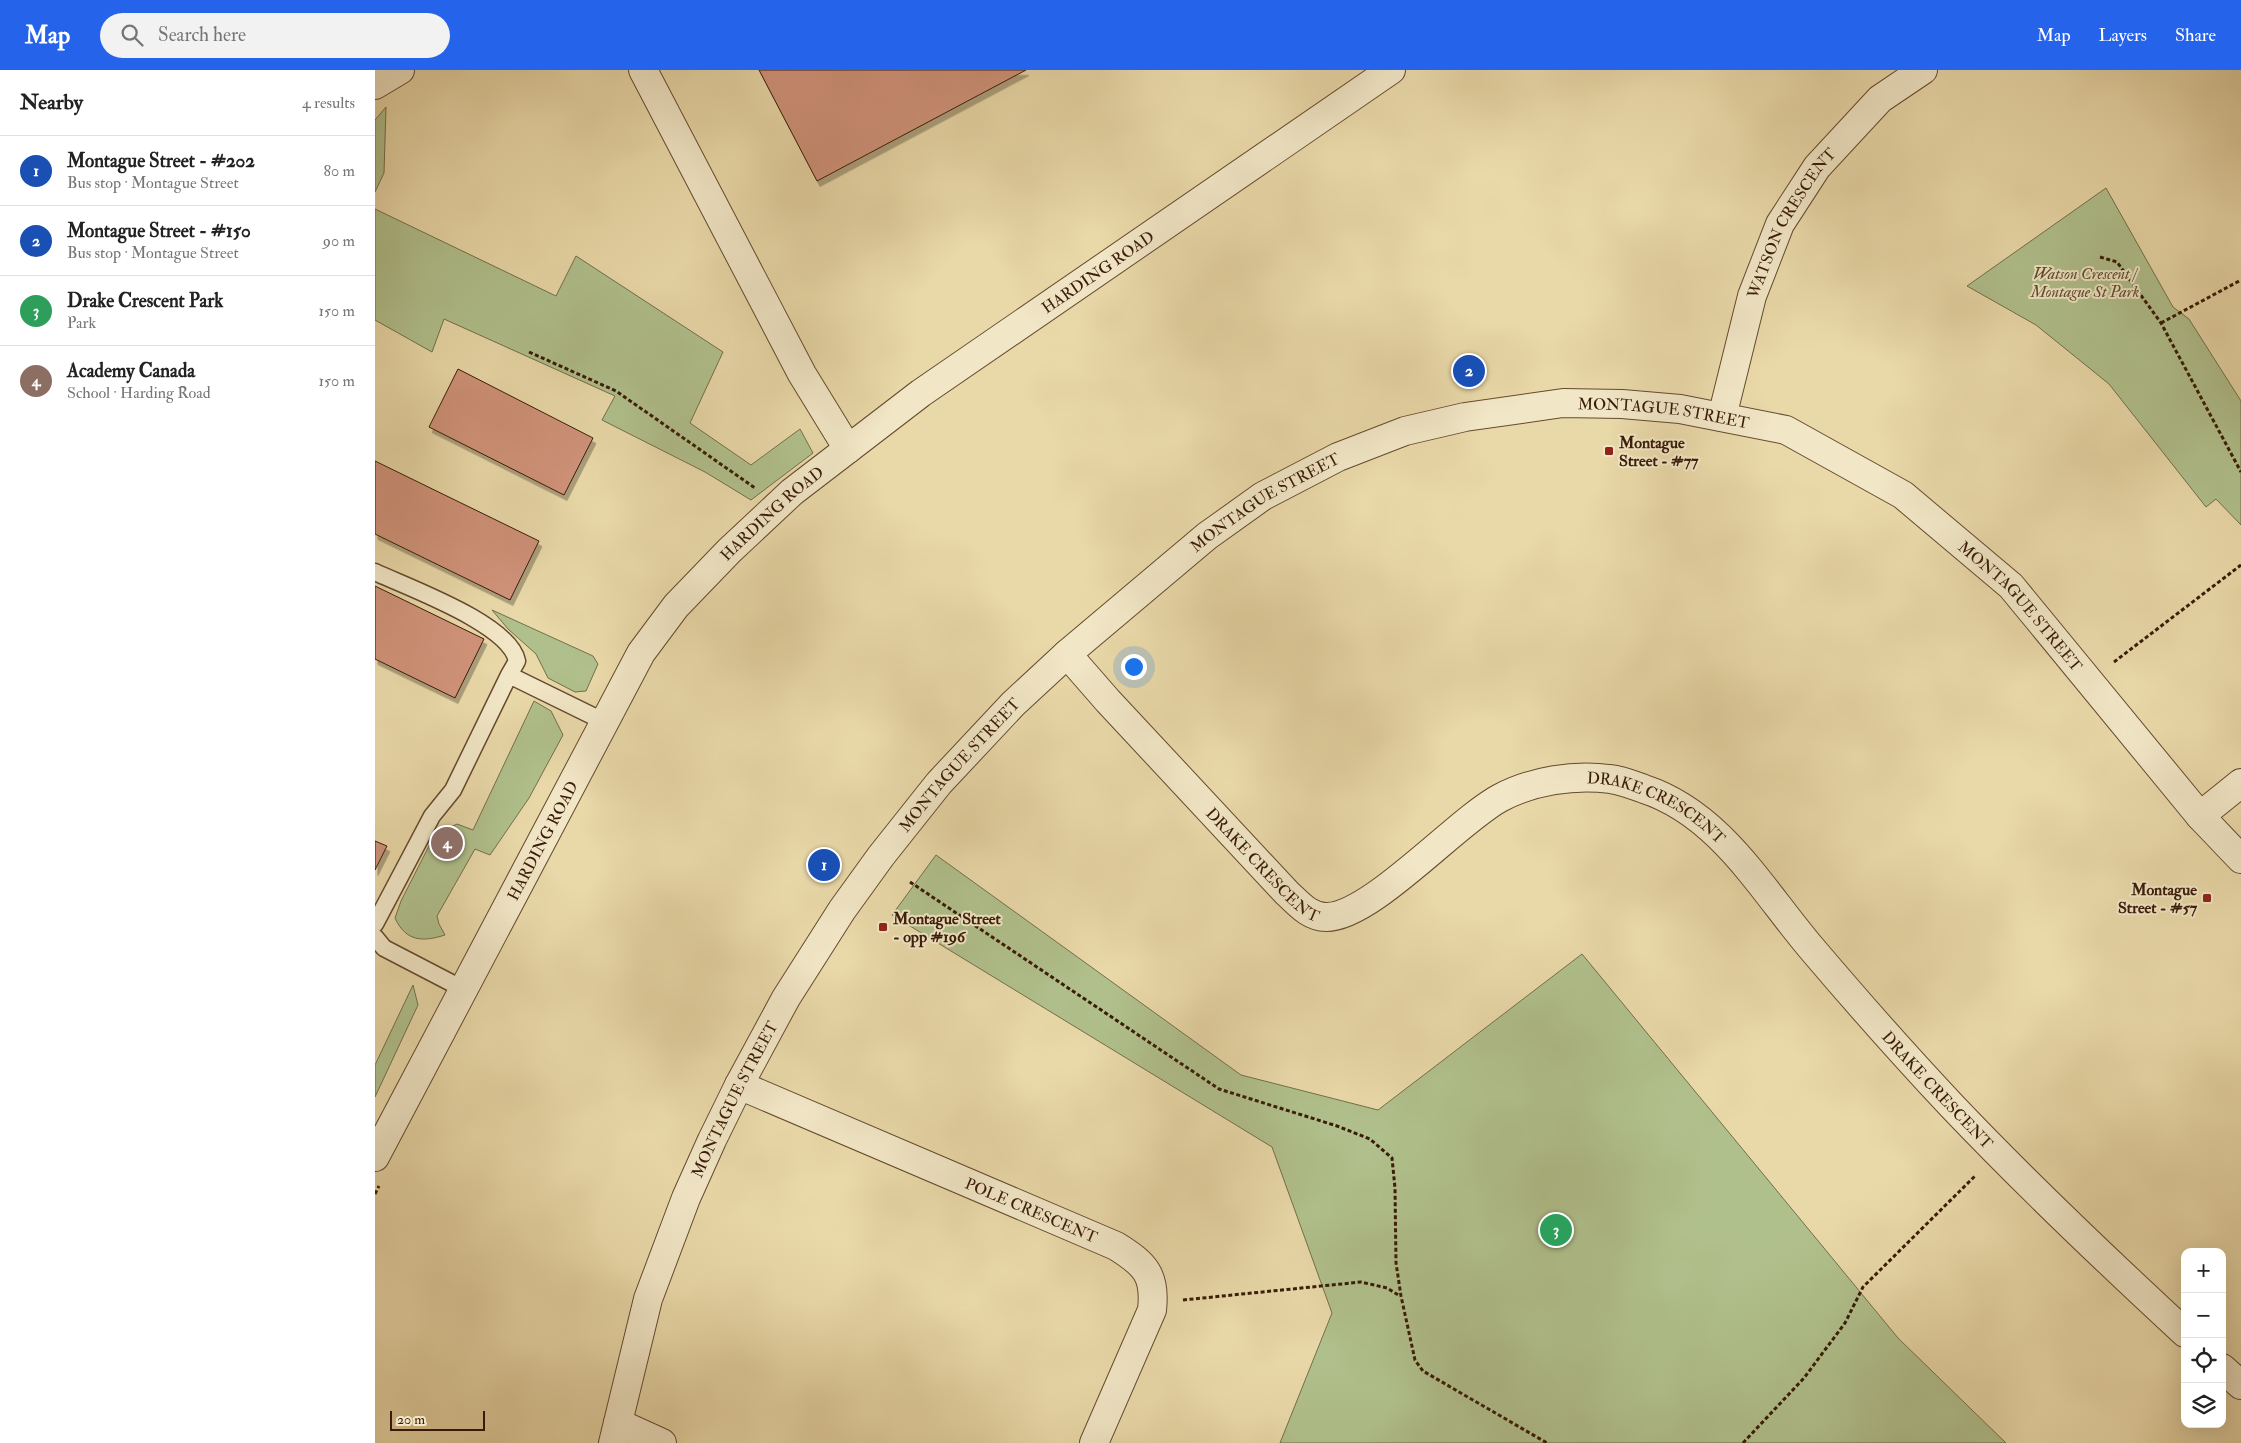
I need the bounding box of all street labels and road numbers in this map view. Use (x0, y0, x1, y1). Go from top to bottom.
street label: WATSON CRESCENT (1743, 144, 1841, 302)
street label: HARDING ROAD (1038, 227, 1158, 318)
street label: MONTAGUE STREET (1578, 394, 1751, 434)
street label: MONTAGUE STREET (1186, 449, 1343, 557)
street label: HARDING ROAD (716, 462, 828, 565)
street label: MONTAGUE STREET (1954, 537, 2086, 676)
street label: MONTAGUE STREET (895, 694, 1025, 836)
street label: DRAKE CRESCENT (1587, 768, 1729, 848)
street label: HARDING ROAD (503, 778, 583, 904)
street label: DRAKE CRESCENT (1201, 804, 1323, 927)
street label: MONTAGUE STREET (687, 1018, 783, 1181)
street label: DRAKE CRESCENT (1877, 1027, 1997, 1153)
street label: POLE CRESCENT (962, 1174, 1100, 1248)

